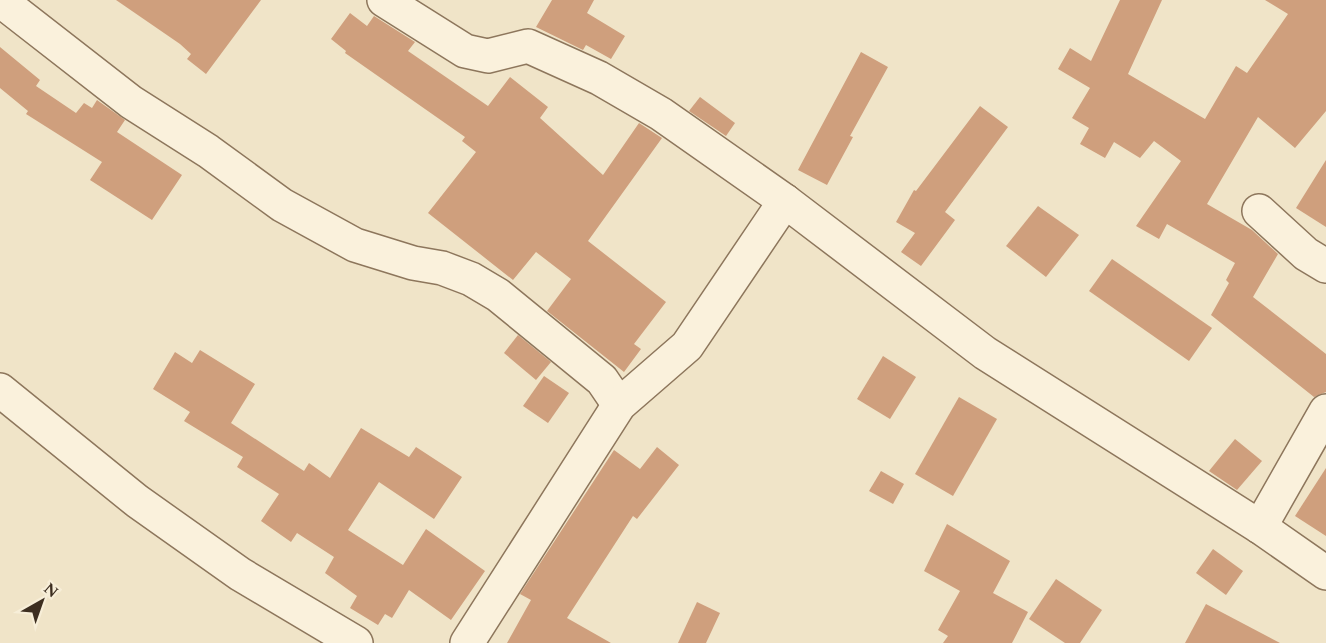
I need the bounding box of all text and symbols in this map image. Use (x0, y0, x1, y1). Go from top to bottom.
north arrow (12, 571, 72, 631)
text: N (38, 577, 64, 604)

